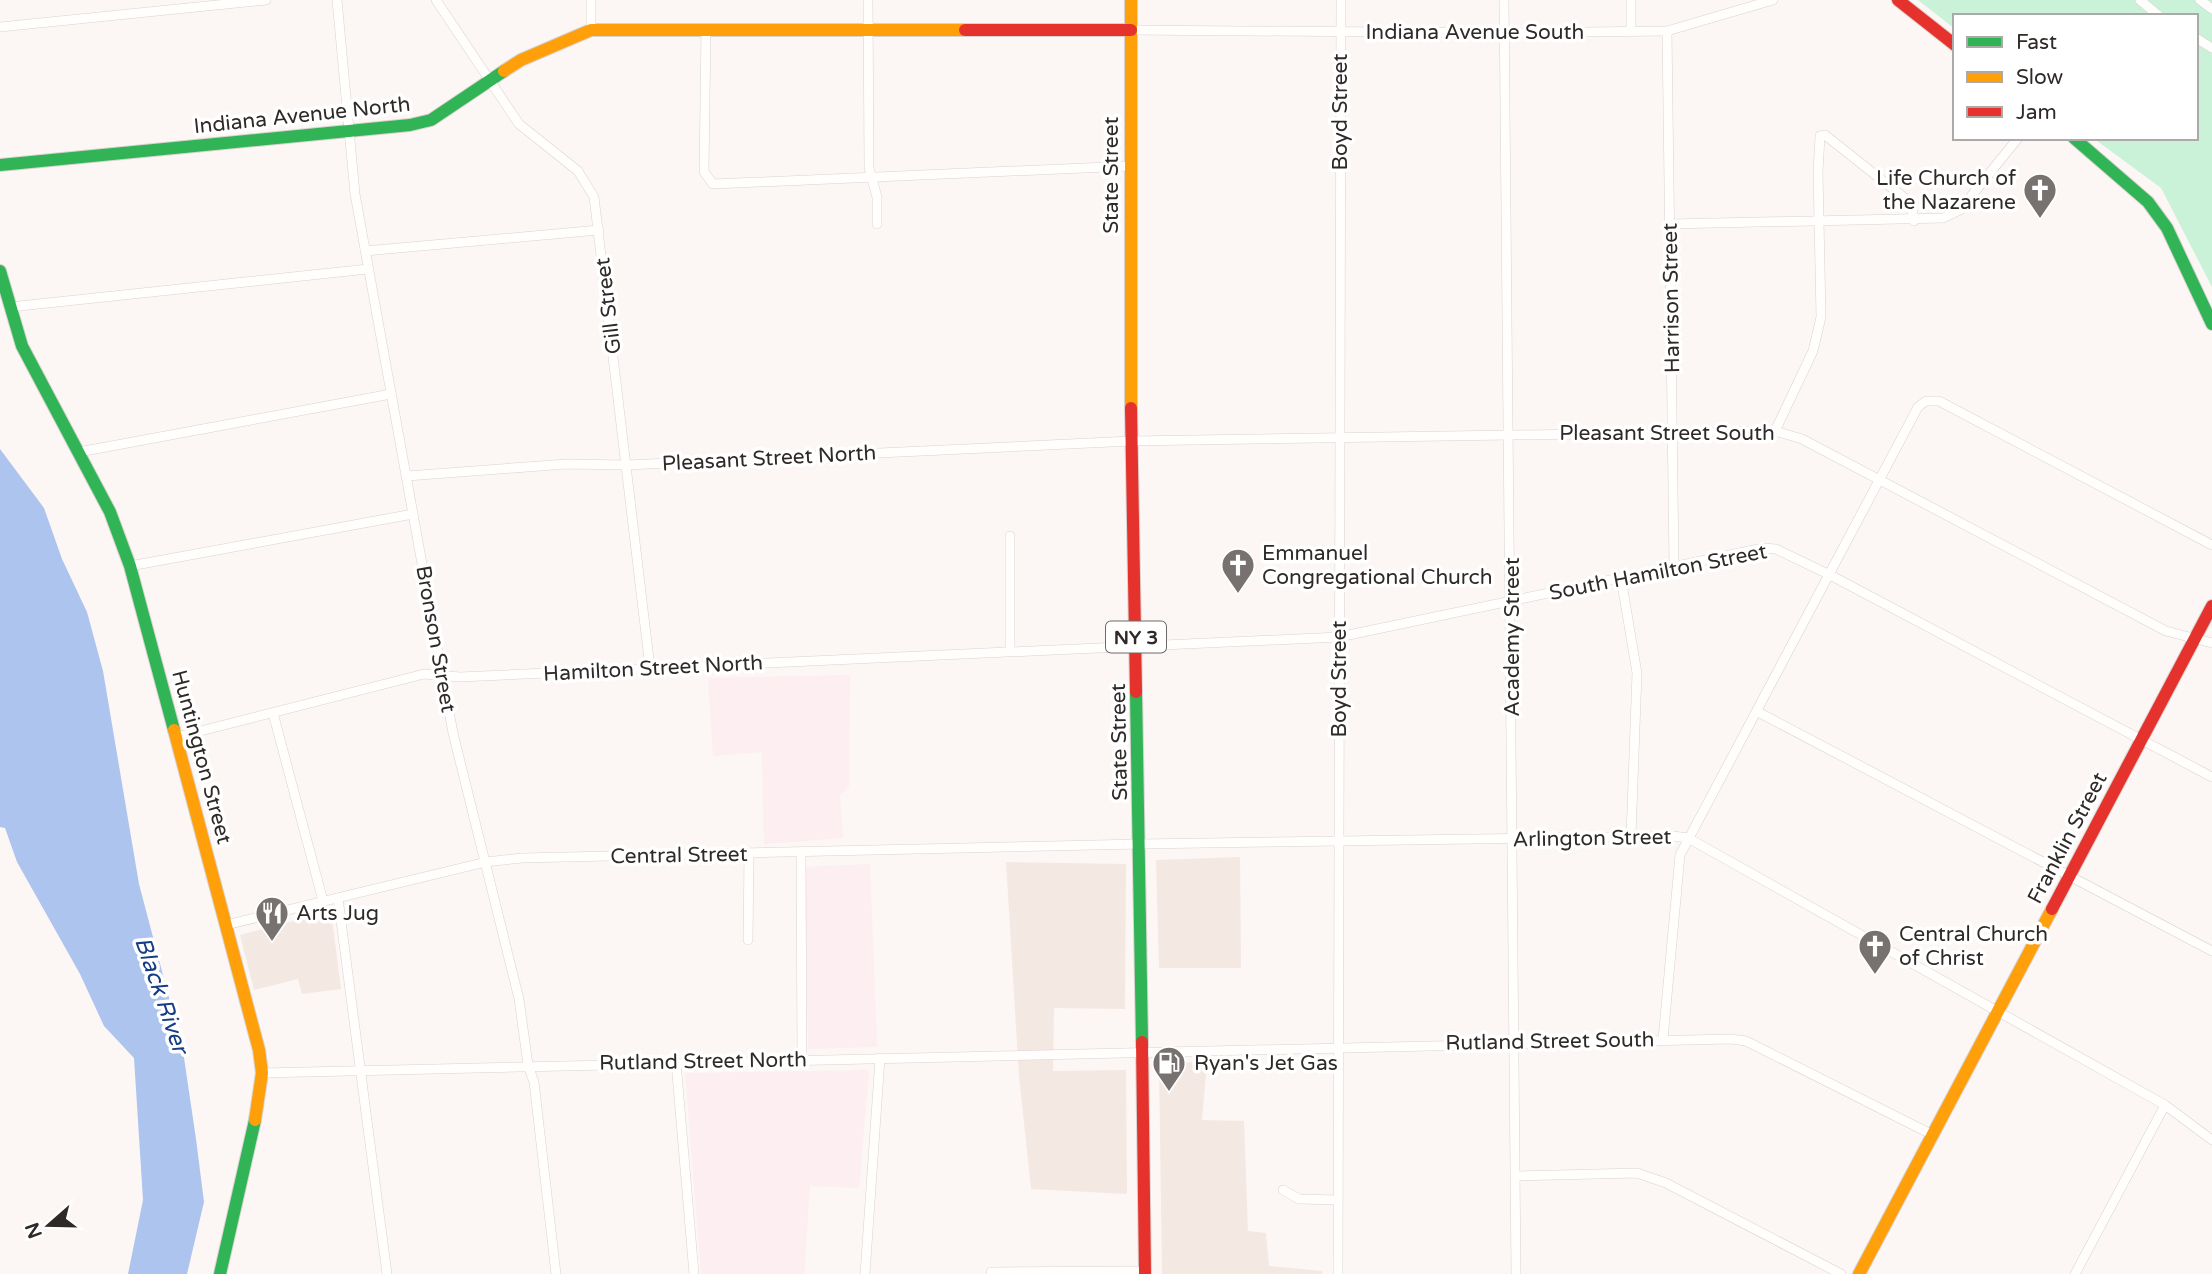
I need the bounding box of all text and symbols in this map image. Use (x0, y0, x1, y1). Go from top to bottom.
legend (1953, 14, 2198, 140)
street label: Indiana Avenue South (1366, 20, 1584, 45)
text: Fast (2016, 30, 2057, 55)
street label: Boyd Street (1328, 54, 1353, 170)
text: Slow (2016, 65, 2064, 90)
street label: Indiana Avenue North (192, 92, 412, 139)
text: Jam (2016, 100, 2057, 125)
street label: State Street (1099, 116, 1124, 234)
place label: Life Church of the Nazarene (1876, 166, 2016, 215)
church icon: Life Church of the Nazarene (2021, 171, 2059, 220)
street label: Harrison Street (1658, 223, 1685, 373)
street label: Gill Street (590, 256, 627, 356)
street label: Pleasant Street South (1559, 421, 1775, 446)
street label: Pleasant Street North (661, 440, 877, 477)
street label: South Hamilton Street (1547, 539, 1769, 606)
place label: Emmanuel Congregational Church (1262, 541, 1493, 590)
church icon: Emmanuel Congregational Church (1219, 546, 1257, 595)
street label: Academy Street (1500, 557, 1525, 717)
street label: Bronson Street (410, 564, 461, 715)
street label: Boyd Street (1327, 621, 1352, 737)
road number: NY 3 (1106, 622, 1166, 652)
street label: Hamilton Street North (543, 650, 764, 687)
street label: Huntington Street (166, 667, 237, 847)
street label: State Street (1106, 683, 1133, 801)
street label: Franklin Street (2022, 768, 2113, 908)
street label: Arlington Street (1512, 825, 1672, 852)
street label: Central Street (610, 842, 748, 869)
restaurant icon: Arts Jug (253, 894, 291, 943)
place label: Arts Jug (296, 901, 379, 926)
place label: Central Church of Christ (1899, 922, 2048, 971)
church icon: Central Church of Christ (1856, 927, 1894, 976)
water label: Black River (128, 933, 195, 1060)
street label: Rutland Street South (1445, 1027, 1655, 1056)
fuel station icon: Ryan's Jet Gas (1150, 1044, 1188, 1093)
street label: Rutland Street North (599, 1047, 807, 1076)
place label: Ryan's Jet Gas (1194, 1051, 1338, 1076)
north arrow (14, 1190, 84, 1260)
text: N (21, 1220, 47, 1241)

